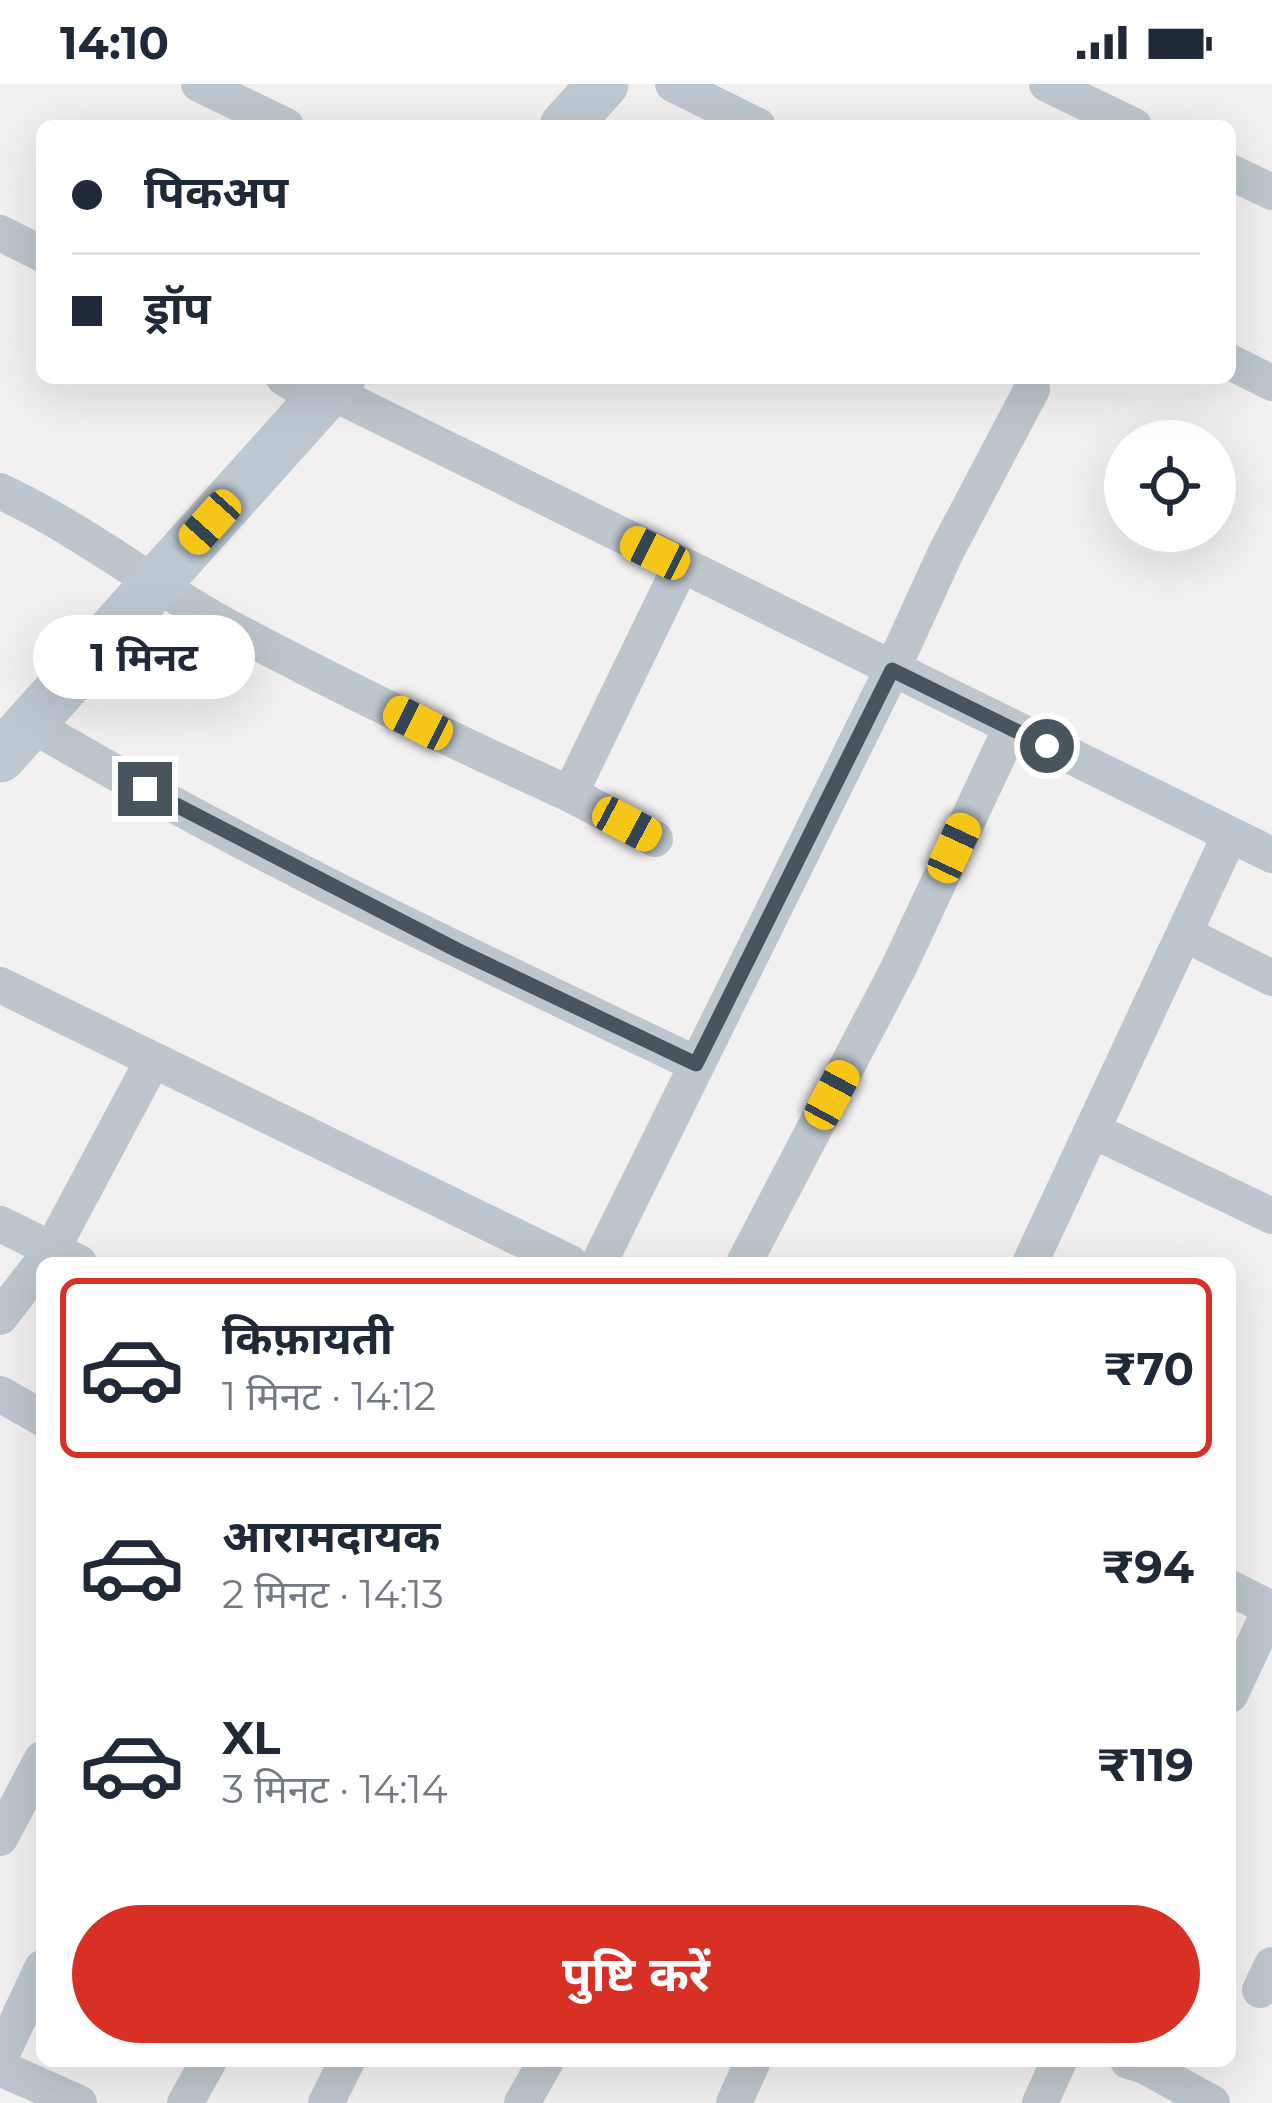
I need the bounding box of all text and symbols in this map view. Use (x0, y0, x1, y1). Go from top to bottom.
text: 14:10 (60, 15, 169, 70)
text: पिकअप (144, 164, 288, 219)
text: ड्रॉप (144, 280, 211, 335)
map controls (1104, 420, 1236, 552)
button: locate (1104, 420, 1236, 552)
car (173, 483, 247, 561)
car (615, 521, 695, 585)
callout: 1 मिनट (34, 615, 256, 699)
text: 1 मिनट (90, 633, 198, 681)
car (378, 691, 458, 755)
route start (1020, 719, 1074, 773)
route end (118, 762, 172, 816)
car (587, 791, 667, 857)
car (922, 808, 986, 888)
car (799, 1055, 865, 1135)
text: किफ़ायती (222, 1310, 393, 1365)
icon: car (78, 1314, 186, 1422)
text: ₹70 (1104, 1341, 1194, 1396)
text: 1 मिनट · 14:12 (222, 1372, 436, 1420)
text: आरामदायक (222, 1508, 440, 1563)
icon: car (78, 1512, 186, 1620)
text: ₹94 (1102, 1539, 1194, 1594)
text: 2 मिनट · 14:13 (222, 1570, 444, 1618)
icon: car (78, 1710, 186, 1818)
text: XL (222, 1710, 280, 1765)
text: ₹119 (1097, 1737, 1194, 1792)
text: 3 मिनट · 14:14 (222, 1765, 447, 1813)
button: पुष्टि करें (72, 1905, 1200, 2043)

